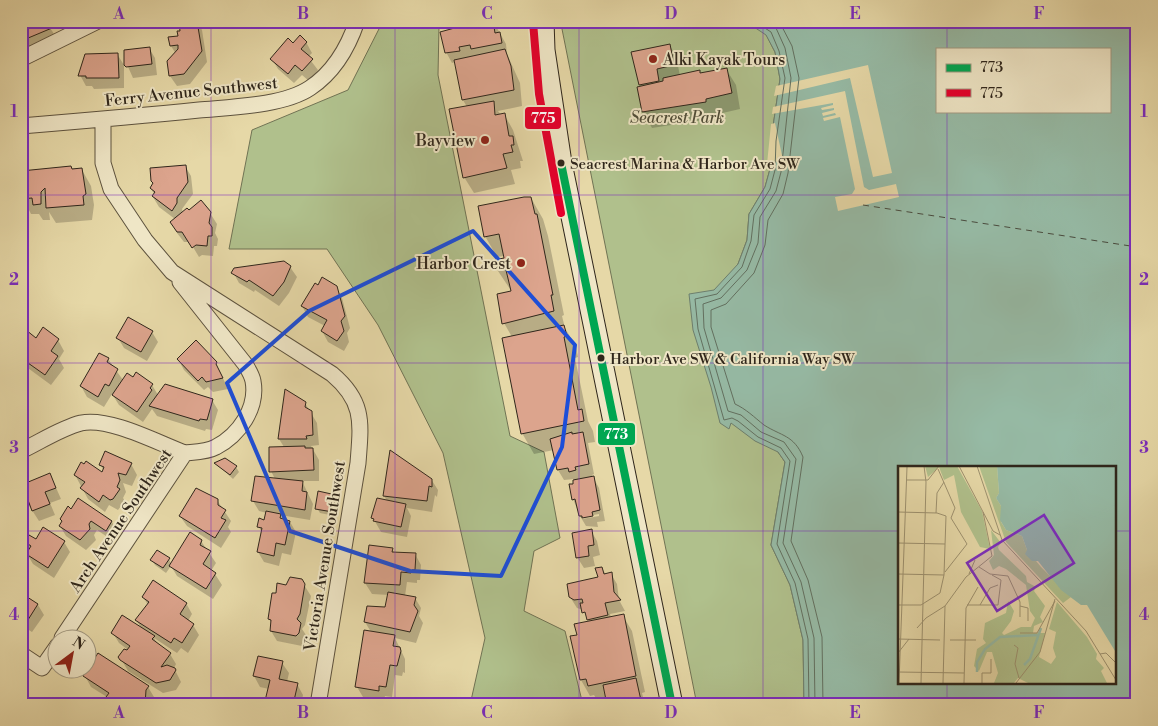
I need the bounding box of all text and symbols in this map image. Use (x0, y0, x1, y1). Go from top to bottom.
text: A (112, 4, 125, 24)
text: B (297, 4, 309, 24)
text: C (481, 4, 493, 24)
text: D (665, 4, 678, 24)
text: E (849, 4, 861, 24)
text: F (1033, 4, 1045, 24)
legend (936, 48, 1110, 112)
place label: Alki Kayak Tours (662, 50, 785, 70)
marker: Alki Kayak Tours (647, 53, 659, 65)
text: 773 (980, 58, 1003, 77)
street label: Ferry Avenue Southwest (104, 73, 279, 111)
text: 775 (980, 84, 1003, 103)
text: 1 (10, 102, 18, 122)
text: 1 (1140, 102, 1148, 122)
line badge: 775 (524, 106, 562, 130)
park label: Seacrest Park (630, 108, 724, 128)
text: 775 (531, 110, 556, 128)
place label: Bayview (415, 131, 476, 151)
marker: Bayview (479, 134, 491, 146)
place label: Seacrest Marina & Harbor Ave SW (570, 155, 800, 174)
marker: Seacrest Marina & Harbor Ave SW (556, 158, 566, 168)
place label: Harbor Crest (416, 254, 511, 274)
marker: Harbor Crest (515, 257, 527, 269)
text: 2 (9, 270, 19, 290)
text: 2 (1139, 270, 1149, 290)
place label: Harbor Ave SW & California Way SW (610, 350, 855, 369)
marker: Harbor Ave SW & California Way SW (596, 353, 606, 363)
line badge: 773 (597, 422, 636, 446)
text: 773 (604, 426, 628, 444)
text: 3 (9, 438, 19, 458)
text: 3 (1139, 438, 1149, 458)
street label: Arch Avenue Southwest (65, 445, 177, 597)
street label: Victoria Avenue Southwest (300, 459, 350, 654)
inset map (898, 466, 1116, 684)
text: 4 (9, 605, 20, 625)
text: 4 (1139, 605, 1150, 625)
north arrow (48, 628, 98, 678)
text: N (69, 633, 88, 654)
text: A (112, 703, 125, 723)
text: B (297, 703, 309, 723)
text: C (481, 703, 493, 723)
text: D (665, 703, 678, 723)
text: E (849, 703, 861, 723)
text: F (1033, 703, 1045, 723)

